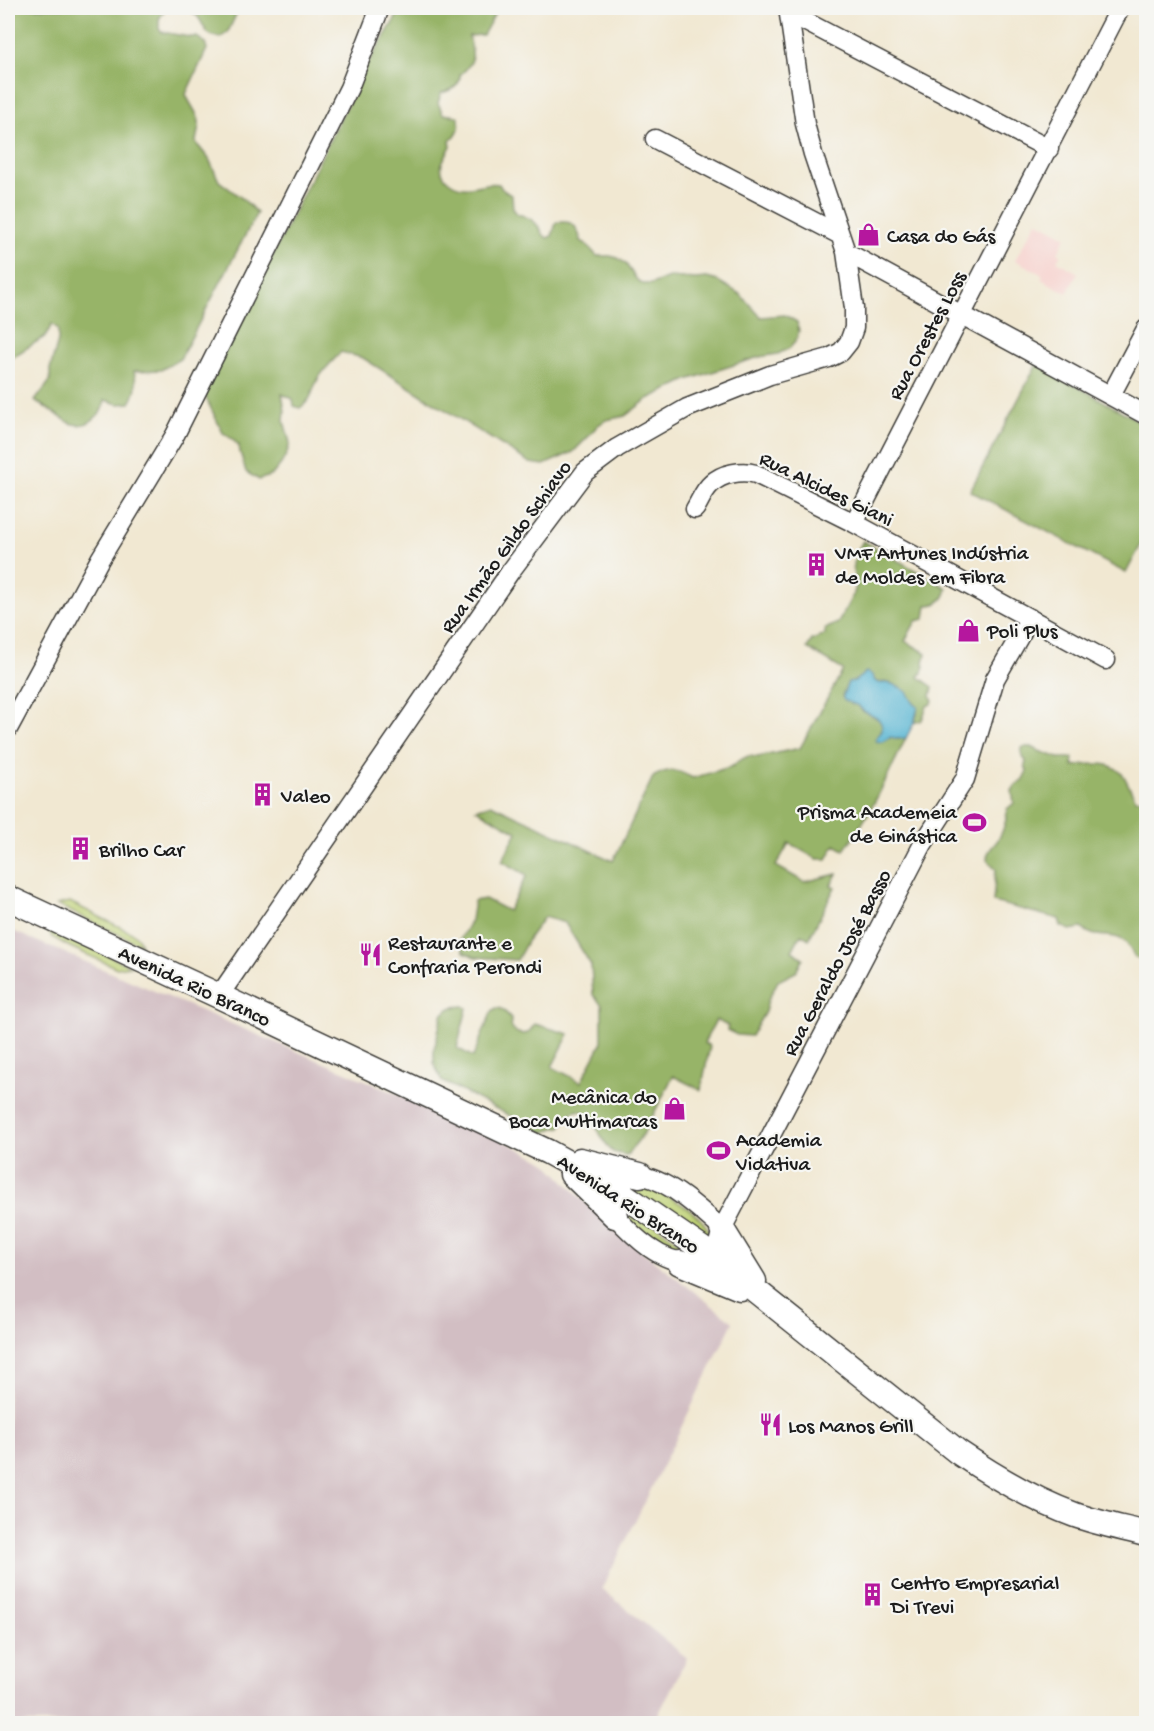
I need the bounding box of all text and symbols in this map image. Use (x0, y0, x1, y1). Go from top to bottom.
shop icon: Casa do Gás (856, 222, 882, 248)
place label: Casa do Gás (887, 226, 996, 251)
street label: Rua Orestes Loss (885, 267, 974, 405)
street label: Rua Alcides Giani (754, 448, 897, 534)
street label: Rua Irmão Gildo Schiavo (437, 457, 579, 639)
place label: VMF Antunes Indústria de Moldes em Fibra (834, 543, 1030, 592)
building icon: VMF Antunes Indústria de Moldes em Fibra (804, 551, 830, 577)
shop icon: Poli Plus (956, 617, 982, 643)
place label: Poli Plus (986, 621, 1059, 646)
building icon: Valeo (250, 782, 276, 808)
place label: Valeo (280, 786, 331, 811)
place label: Prisma Academeia de Ginástica (797, 802, 958, 851)
sports icon: Prisma Academeia de Ginástica (962, 810, 988, 836)
building icon: Brilho Car (68, 836, 94, 862)
place label: Brilho Car (98, 840, 186, 865)
street label: Rua Geraldo José Basso (779, 866, 899, 1061)
place label: Restaurante e Confraria Perondi (388, 933, 542, 982)
restaurant icon: Restaurante e Confraria Perondi (357, 941, 383, 967)
street label: Avenida Rio Branco (113, 942, 274, 1034)
place label: Mecânica do Boca Multimarcas (508, 1087, 658, 1136)
shop icon: Mecânica do Boca Multimarcas (662, 1095, 688, 1121)
place label: Academia Vidativa (735, 1130, 823, 1179)
sports icon: Academia Vidativa (705, 1138, 731, 1164)
street label: Avenida Rio Branco (551, 1150, 703, 1261)
restaurant icon: Los Manos Grill (757, 1412, 783, 1438)
place label: Los Manos Grill (788, 1416, 914, 1441)
place label: Centro Empresarial Di Trevi (889, 1573, 1059, 1622)
building icon: Centro Empresarial Di Trevi (860, 1581, 886, 1607)

